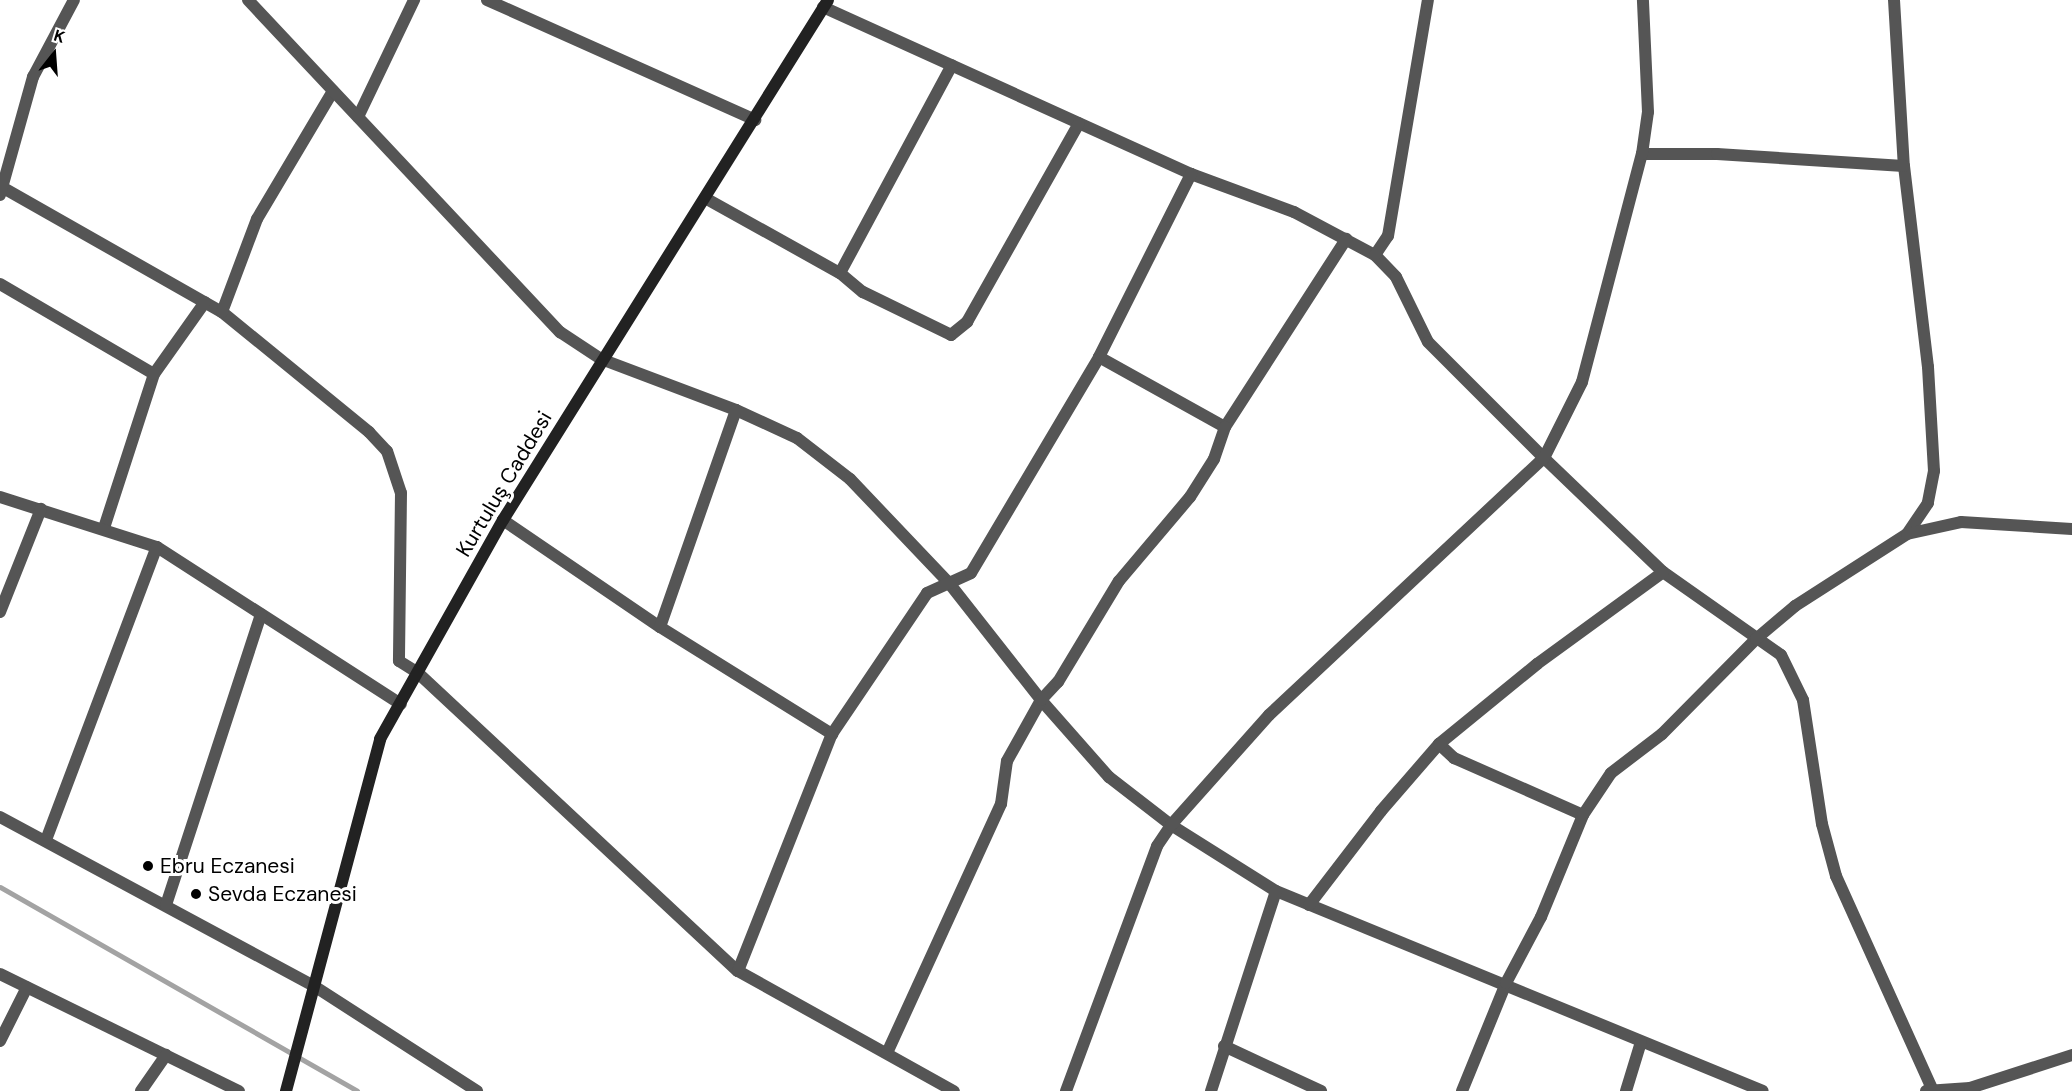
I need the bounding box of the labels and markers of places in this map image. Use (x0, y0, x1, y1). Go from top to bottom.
place label: Ebru Eczanesi (160, 853, 295, 879)
marker: Ebru Eczanesi (141, 859, 155, 873)
place label: Sevda Eczanesi (208, 881, 357, 907)
marker: Sevda Eczanesi (189, 887, 203, 901)

